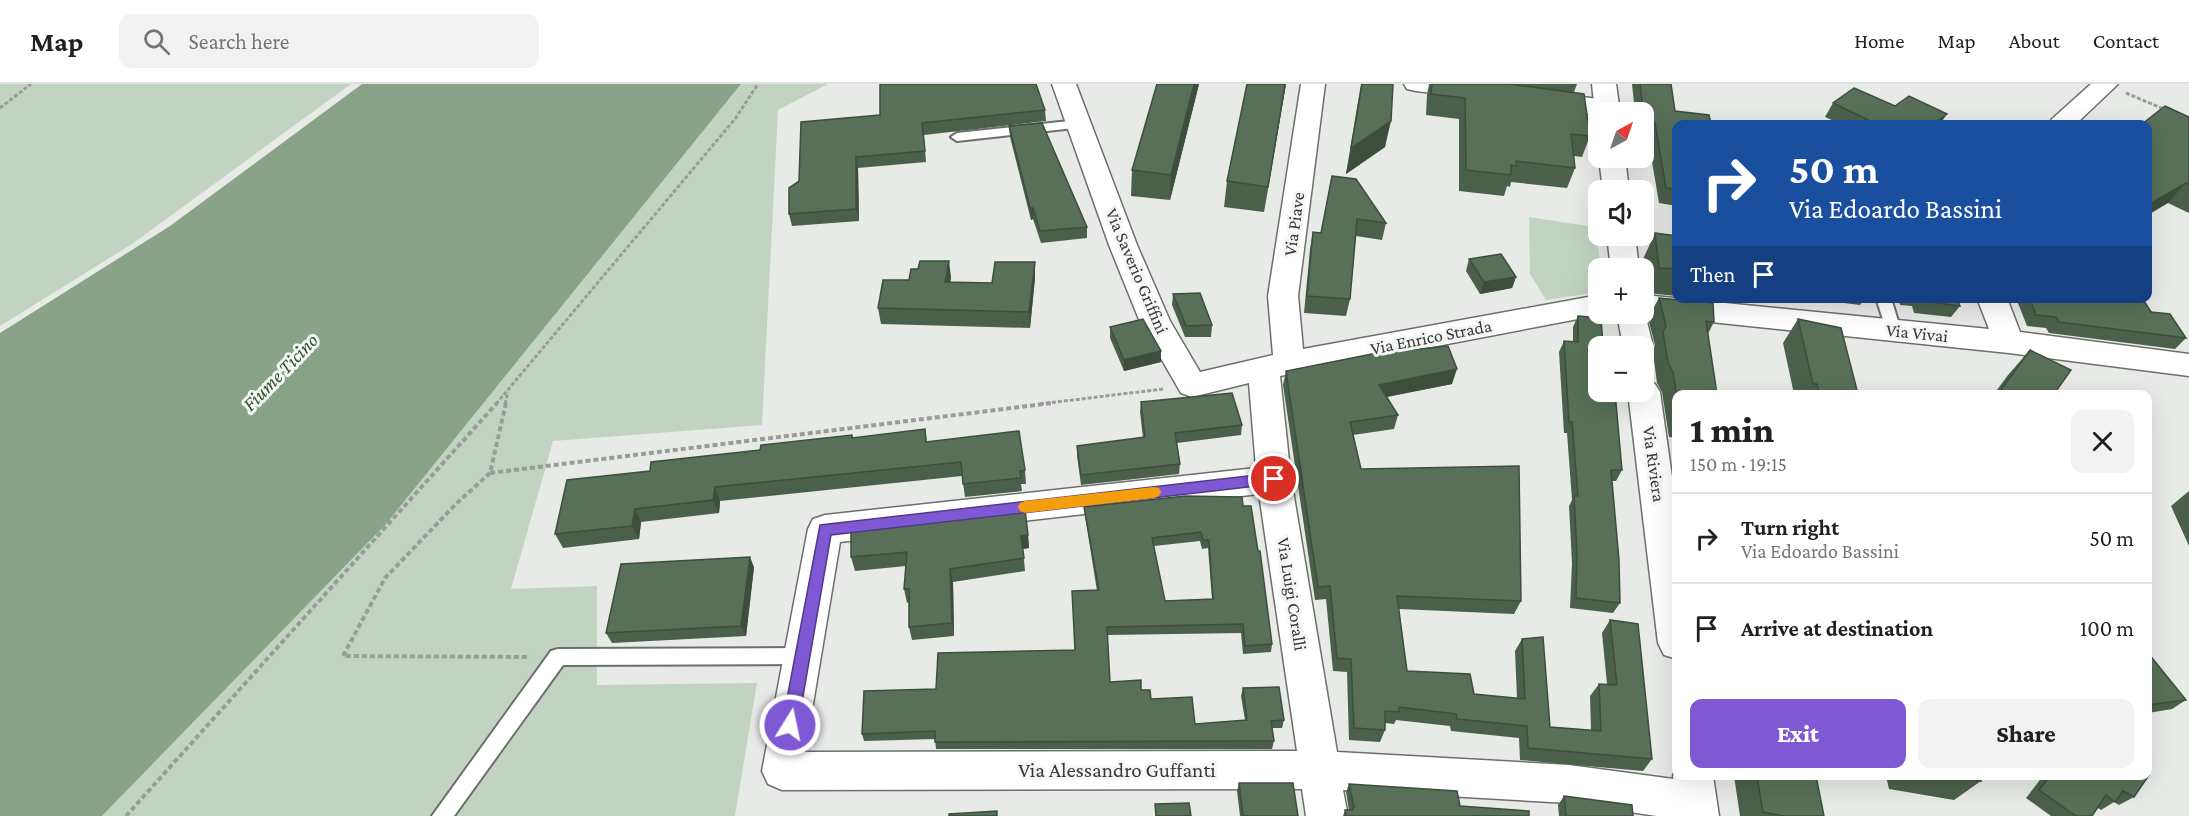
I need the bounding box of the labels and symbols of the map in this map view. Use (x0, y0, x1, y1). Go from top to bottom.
north arrow (1588, 102, 1654, 168)
street label: Via Piave (1280, 191, 1308, 257)
street label: Via Saverio Griffini (1102, 205, 1173, 337)
street label: Via Enrico Strada (1369, 315, 1493, 359)
street label: Via Vivai (1885, 320, 1949, 346)
water label: Fiume Ticino (238, 329, 322, 415)
street label: Via Riviera (1639, 425, 1669, 503)
pin (1248, 453, 1299, 504)
street label: Via Luigi Coralli (1273, 536, 1311, 652)
position arrow (758, 693, 822, 757)
street label: Via Alessandro Guffanti (1018, 758, 1216, 782)

